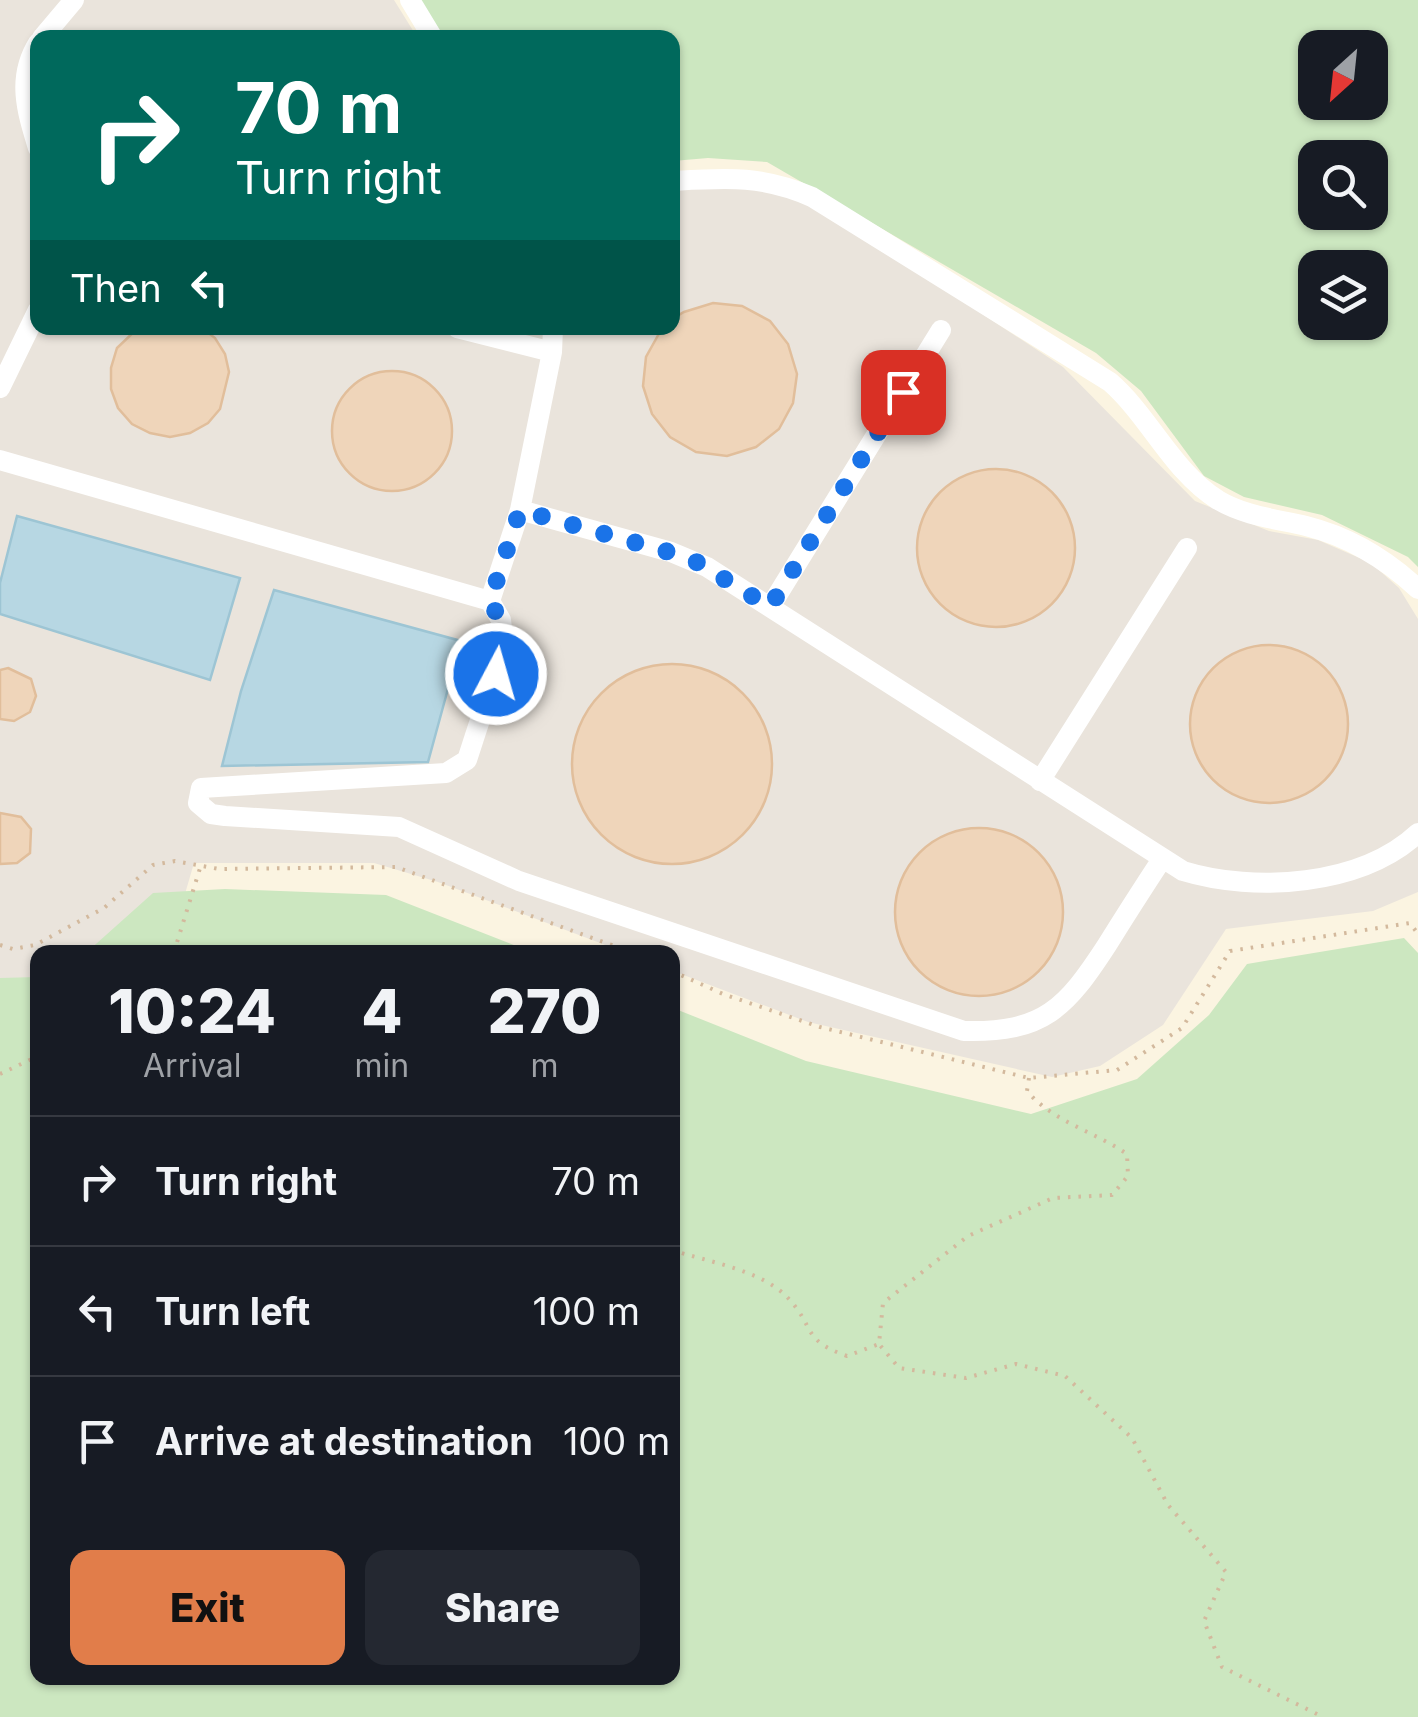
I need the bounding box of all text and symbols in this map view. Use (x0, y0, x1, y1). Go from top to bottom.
north arrow (1298, 30, 1388, 120)
map controls (1298, 30, 1388, 340)
text: 70 m (235, 65, 402, 150)
icon: right (70, 70, 200, 200)
button: search (1298, 140, 1388, 230)
text: Turn right (235, 150, 442, 205)
button: layers (1298, 250, 1388, 340)
icon: left (182, 260, 237, 315)
text: Then (70, 265, 162, 311)
pin (861, 350, 946, 435)
icon: arrive (876, 365, 931, 420)
position arrow (444, 622, 548, 726)
text: 10:24 (108, 975, 276, 1047)
text: 4 (361, 975, 402, 1047)
text: 270 (488, 975, 602, 1047)
text: Arrival (143, 1046, 241, 1085)
text: min (354, 1046, 409, 1085)
text: m (531, 1046, 559, 1085)
icon: right (70, 1154, 125, 1209)
text: Turn right (155, 1158, 337, 1204)
text: 70 m (551, 1158, 640, 1204)
icon: left (70, 1284, 125, 1339)
text: Turn left (155, 1288, 310, 1334)
text: 100 m (533, 1288, 640, 1334)
icon: arrive (70, 1414, 125, 1469)
text: Arrive at destination (155, 1418, 533, 1464)
text: 100 m (563, 1418, 670, 1464)
button: Exit (70, 1550, 345, 1665)
button: Share (365, 1550, 640, 1665)

